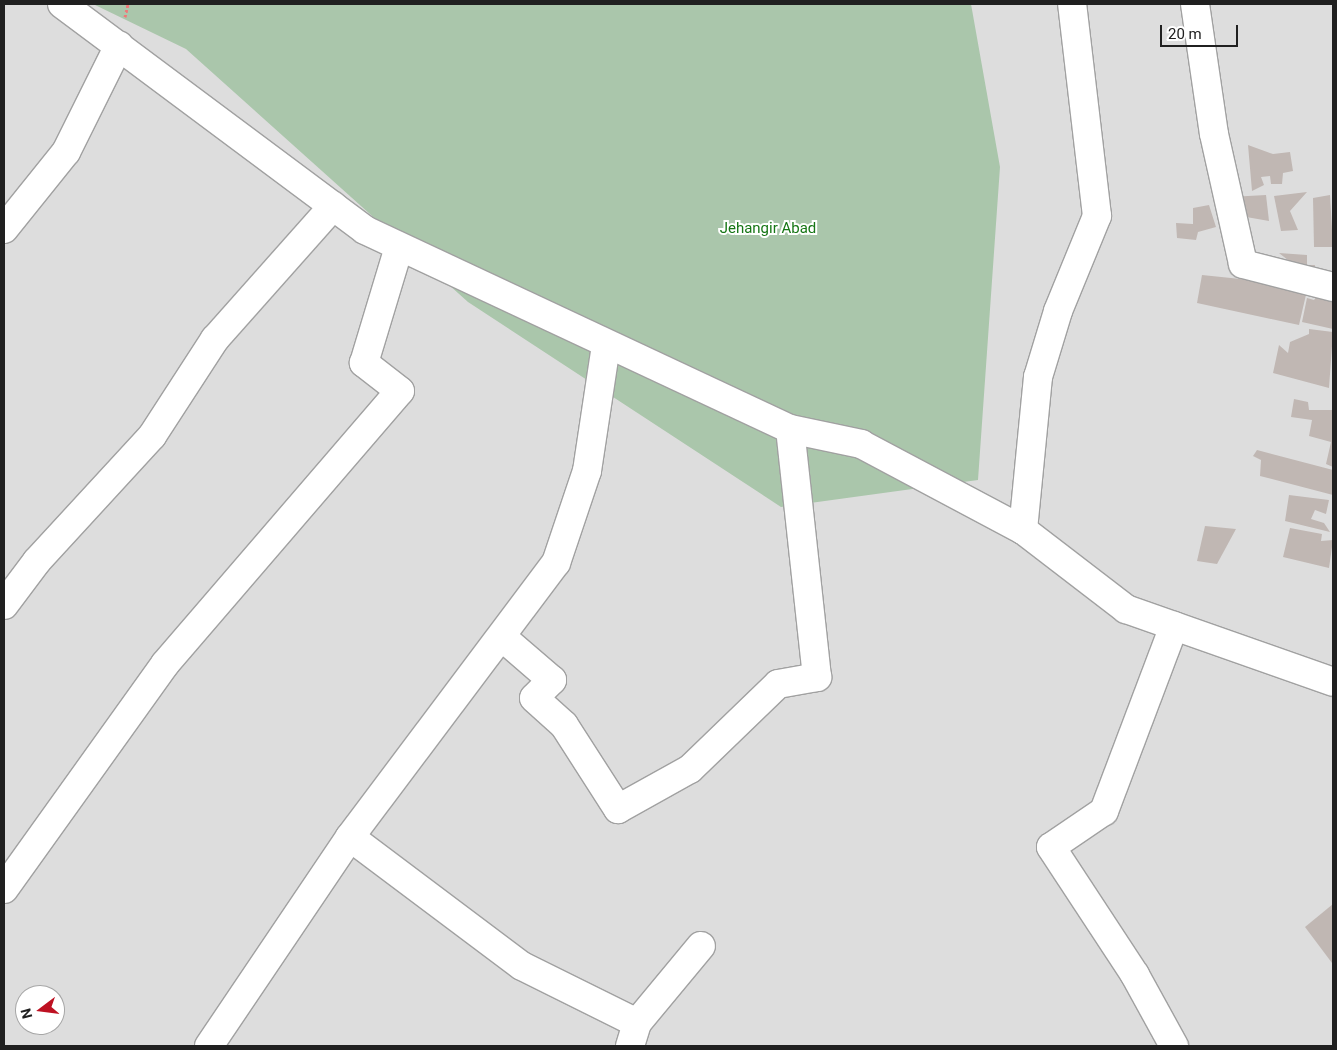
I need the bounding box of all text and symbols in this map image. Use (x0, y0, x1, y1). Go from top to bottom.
scale bar (1162, 15, 1240, 47)
text: 20 m (1168, 25, 1202, 43)
park label: Jehangir Abad (720, 220, 816, 238)
north arrow (15, 985, 65, 1035)
text: N (17, 1007, 35, 1020)

